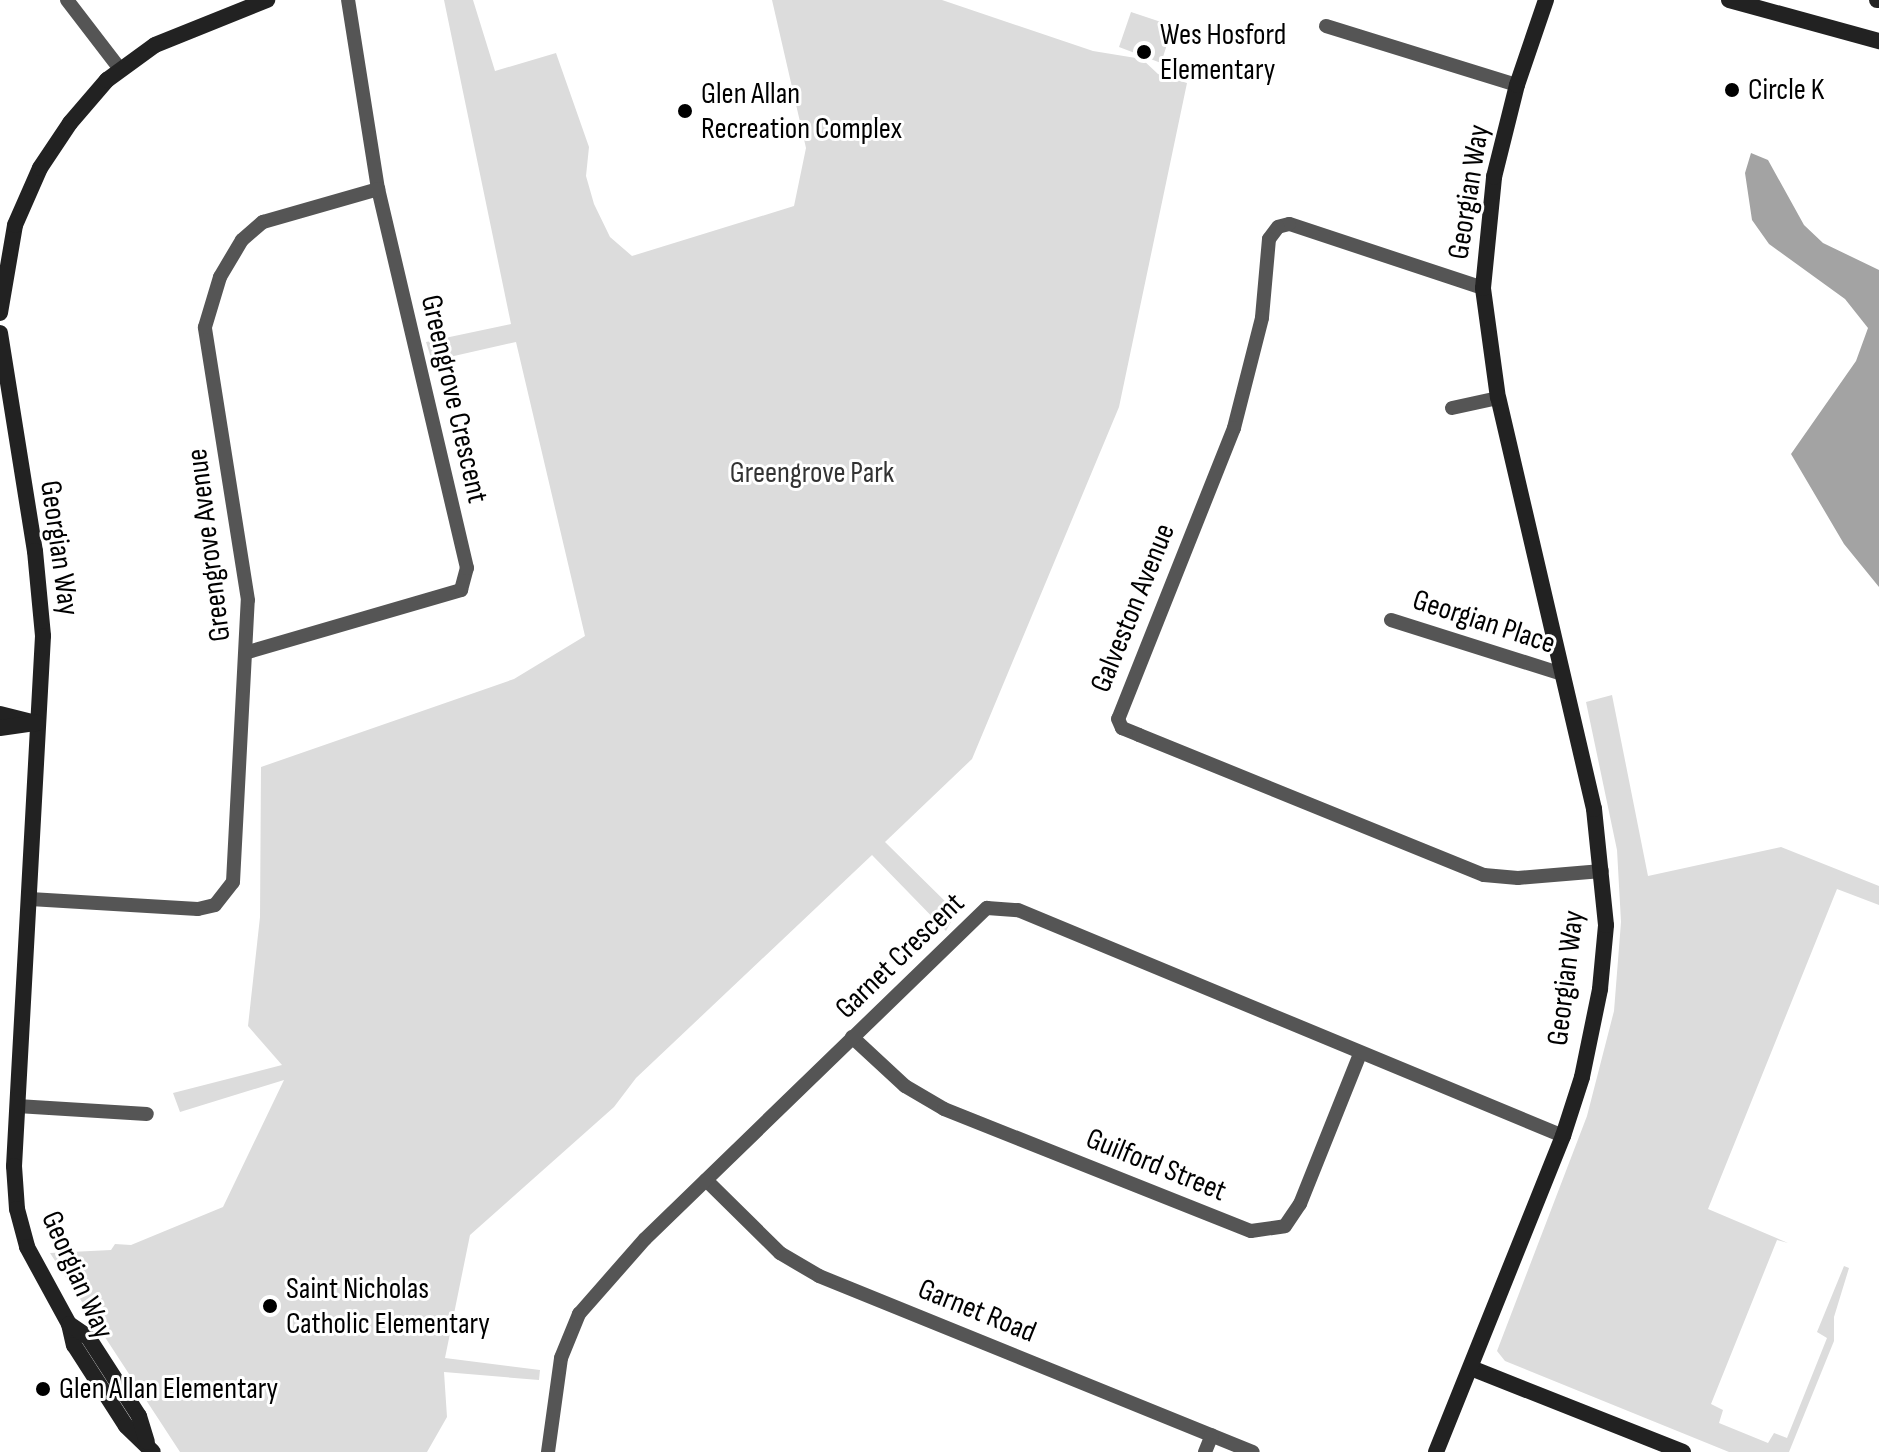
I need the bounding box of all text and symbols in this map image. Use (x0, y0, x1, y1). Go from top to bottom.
place label: Wes Hosford Elementary (1160, 17, 1286, 88)
marker: Wes Hosford Elementary (1135, 43, 1153, 61)
place label: Circle K (1748, 72, 1824, 108)
place label: Glen Allan Recreation Complex (701, 76, 902, 146)
marker: Circle K (1723, 81, 1741, 99)
marker: Glen Allan Recreation Complex (676, 102, 694, 120)
street label: Georgian Way (1441, 122, 1497, 262)
street label: Greengrove Crescent (413, 292, 495, 506)
street label: Greengrove Avenue (179, 447, 239, 643)
park label: Greengrove Park (730, 455, 894, 491)
street label: Georgian Way (32, 478, 86, 618)
street label: Galveston Avenue (1083, 519, 1183, 697)
street label: Georgian Place (1408, 582, 1560, 662)
street label: Garnet Crescent (828, 886, 972, 1026)
street label: Georgian Way (1540, 908, 1592, 1048)
street label: Guilford Street (1081, 1121, 1231, 1209)
street label: Georgian Way (33, 1206, 121, 1344)
place label: Saint Nicholas Catholic Elementary (286, 1271, 490, 1342)
street label: Garnet Road (913, 1271, 1041, 1351)
marker: Saint Nicholas Catholic Elementary (261, 1297, 279, 1315)
place label: Glen Allan Elementary (59, 1371, 278, 1407)
marker: Glen Allan Elementary (34, 1380, 52, 1398)

